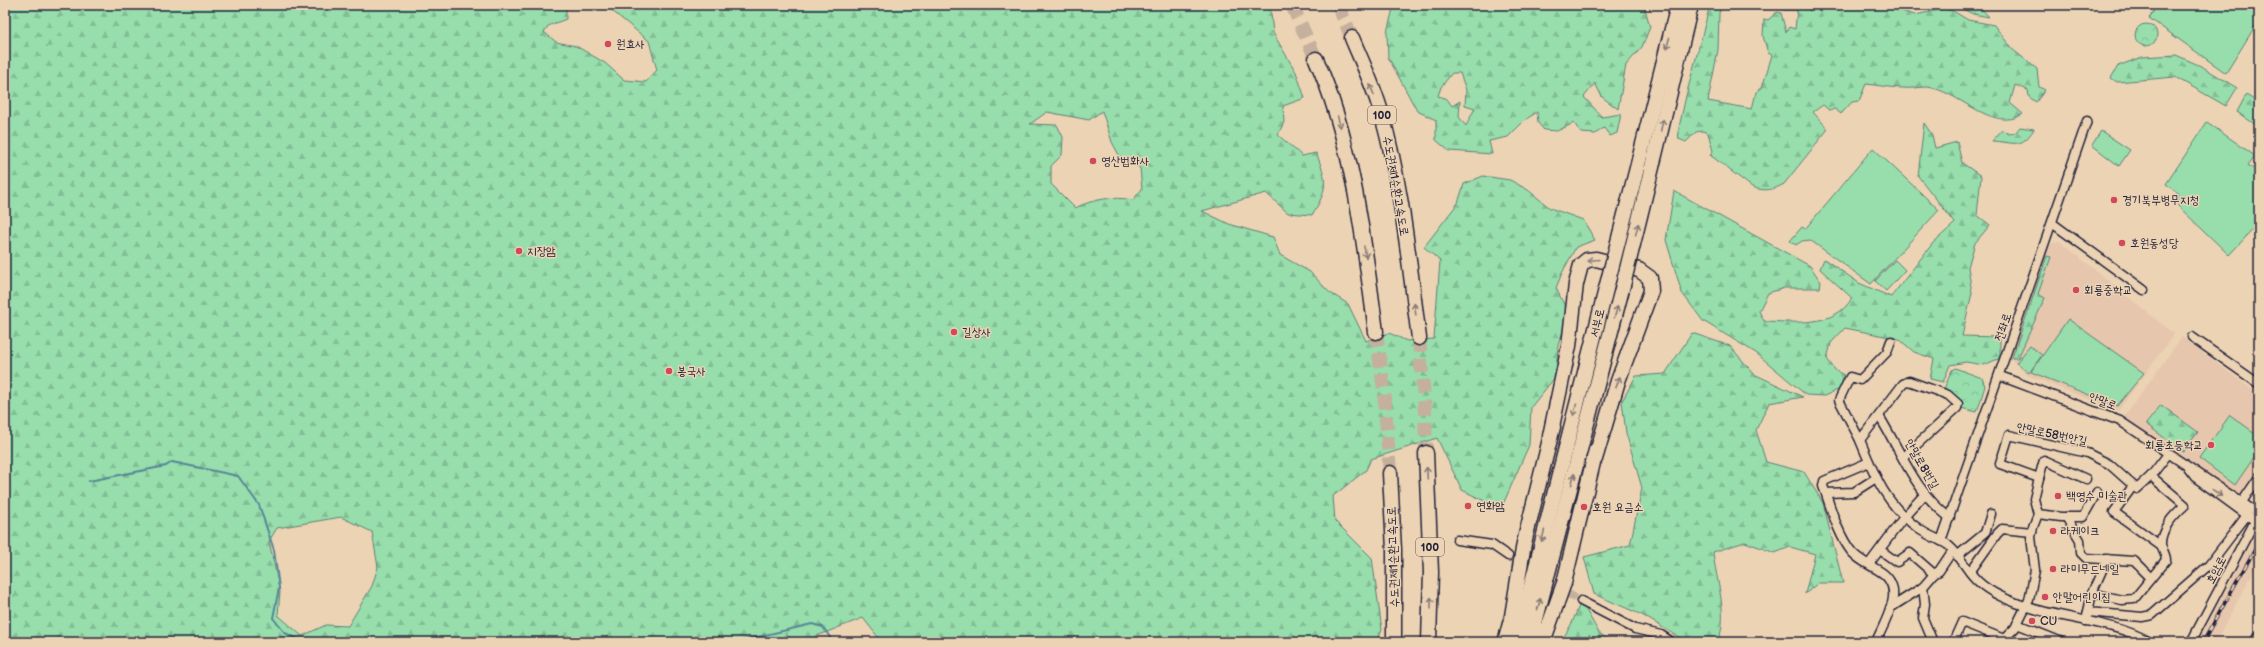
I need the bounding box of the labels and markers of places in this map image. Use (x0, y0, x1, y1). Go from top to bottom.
place label: 원효사 (616, 37, 645, 52)
marker: 원효사 (603, 39, 613, 49)
place label: 영산법화사 (1101, 154, 1149, 169)
marker: 영산법화사 (1088, 156, 1098, 166)
place label: 경기북부병무지청 (2122, 193, 2199, 208)
marker: 경기북부병무지청 (2109, 195, 2119, 205)
place label: 호원동성당 (2130, 236, 2179, 251)
marker: 호원동성당 (2117, 238, 2127, 248)
place label: 지장암 (527, 244, 556, 259)
marker: 지장암 (514, 246, 524, 256)
place label: 회룡중학교 (2084, 283, 2132, 298)
marker: 회룡중학교 (2071, 285, 2081, 295)
place label: 길상사 (962, 325, 991, 340)
marker: 길상사 (949, 327, 959, 337)
place label: 봉국사 (677, 364, 706, 379)
marker: 봉국사 (664, 366, 674, 376)
place label: 회룡초등학교 (2145, 438, 2203, 453)
marker: 회룡초등학교 (2206, 440, 2216, 450)
place label: 백영수 미술관 (2066, 489, 2128, 504)
marker: 백영수 미술관 (2053, 491, 2063, 501)
place label: 연화암 (1476, 499, 1505, 514)
place label: 호원 요금소 (1592, 500, 1644, 515)
marker: 연화암 (1463, 501, 1473, 511)
marker: 호원 요금소 (1579, 502, 1589, 512)
place label: 라케이크 (2061, 524, 2100, 539)
marker: 라케이크 (2048, 526, 2058, 536)
place label: 라미무드네일 (2061, 562, 2119, 577)
marker: 라미무드네일 (2048, 564, 2058, 574)
place label: 안말어린이집 (2053, 590, 2111, 605)
marker: 안말어린이집 (2040, 592, 2050, 602)
place label: CU (2040, 614, 2057, 629)
marker: CU (2027, 616, 2037, 626)

